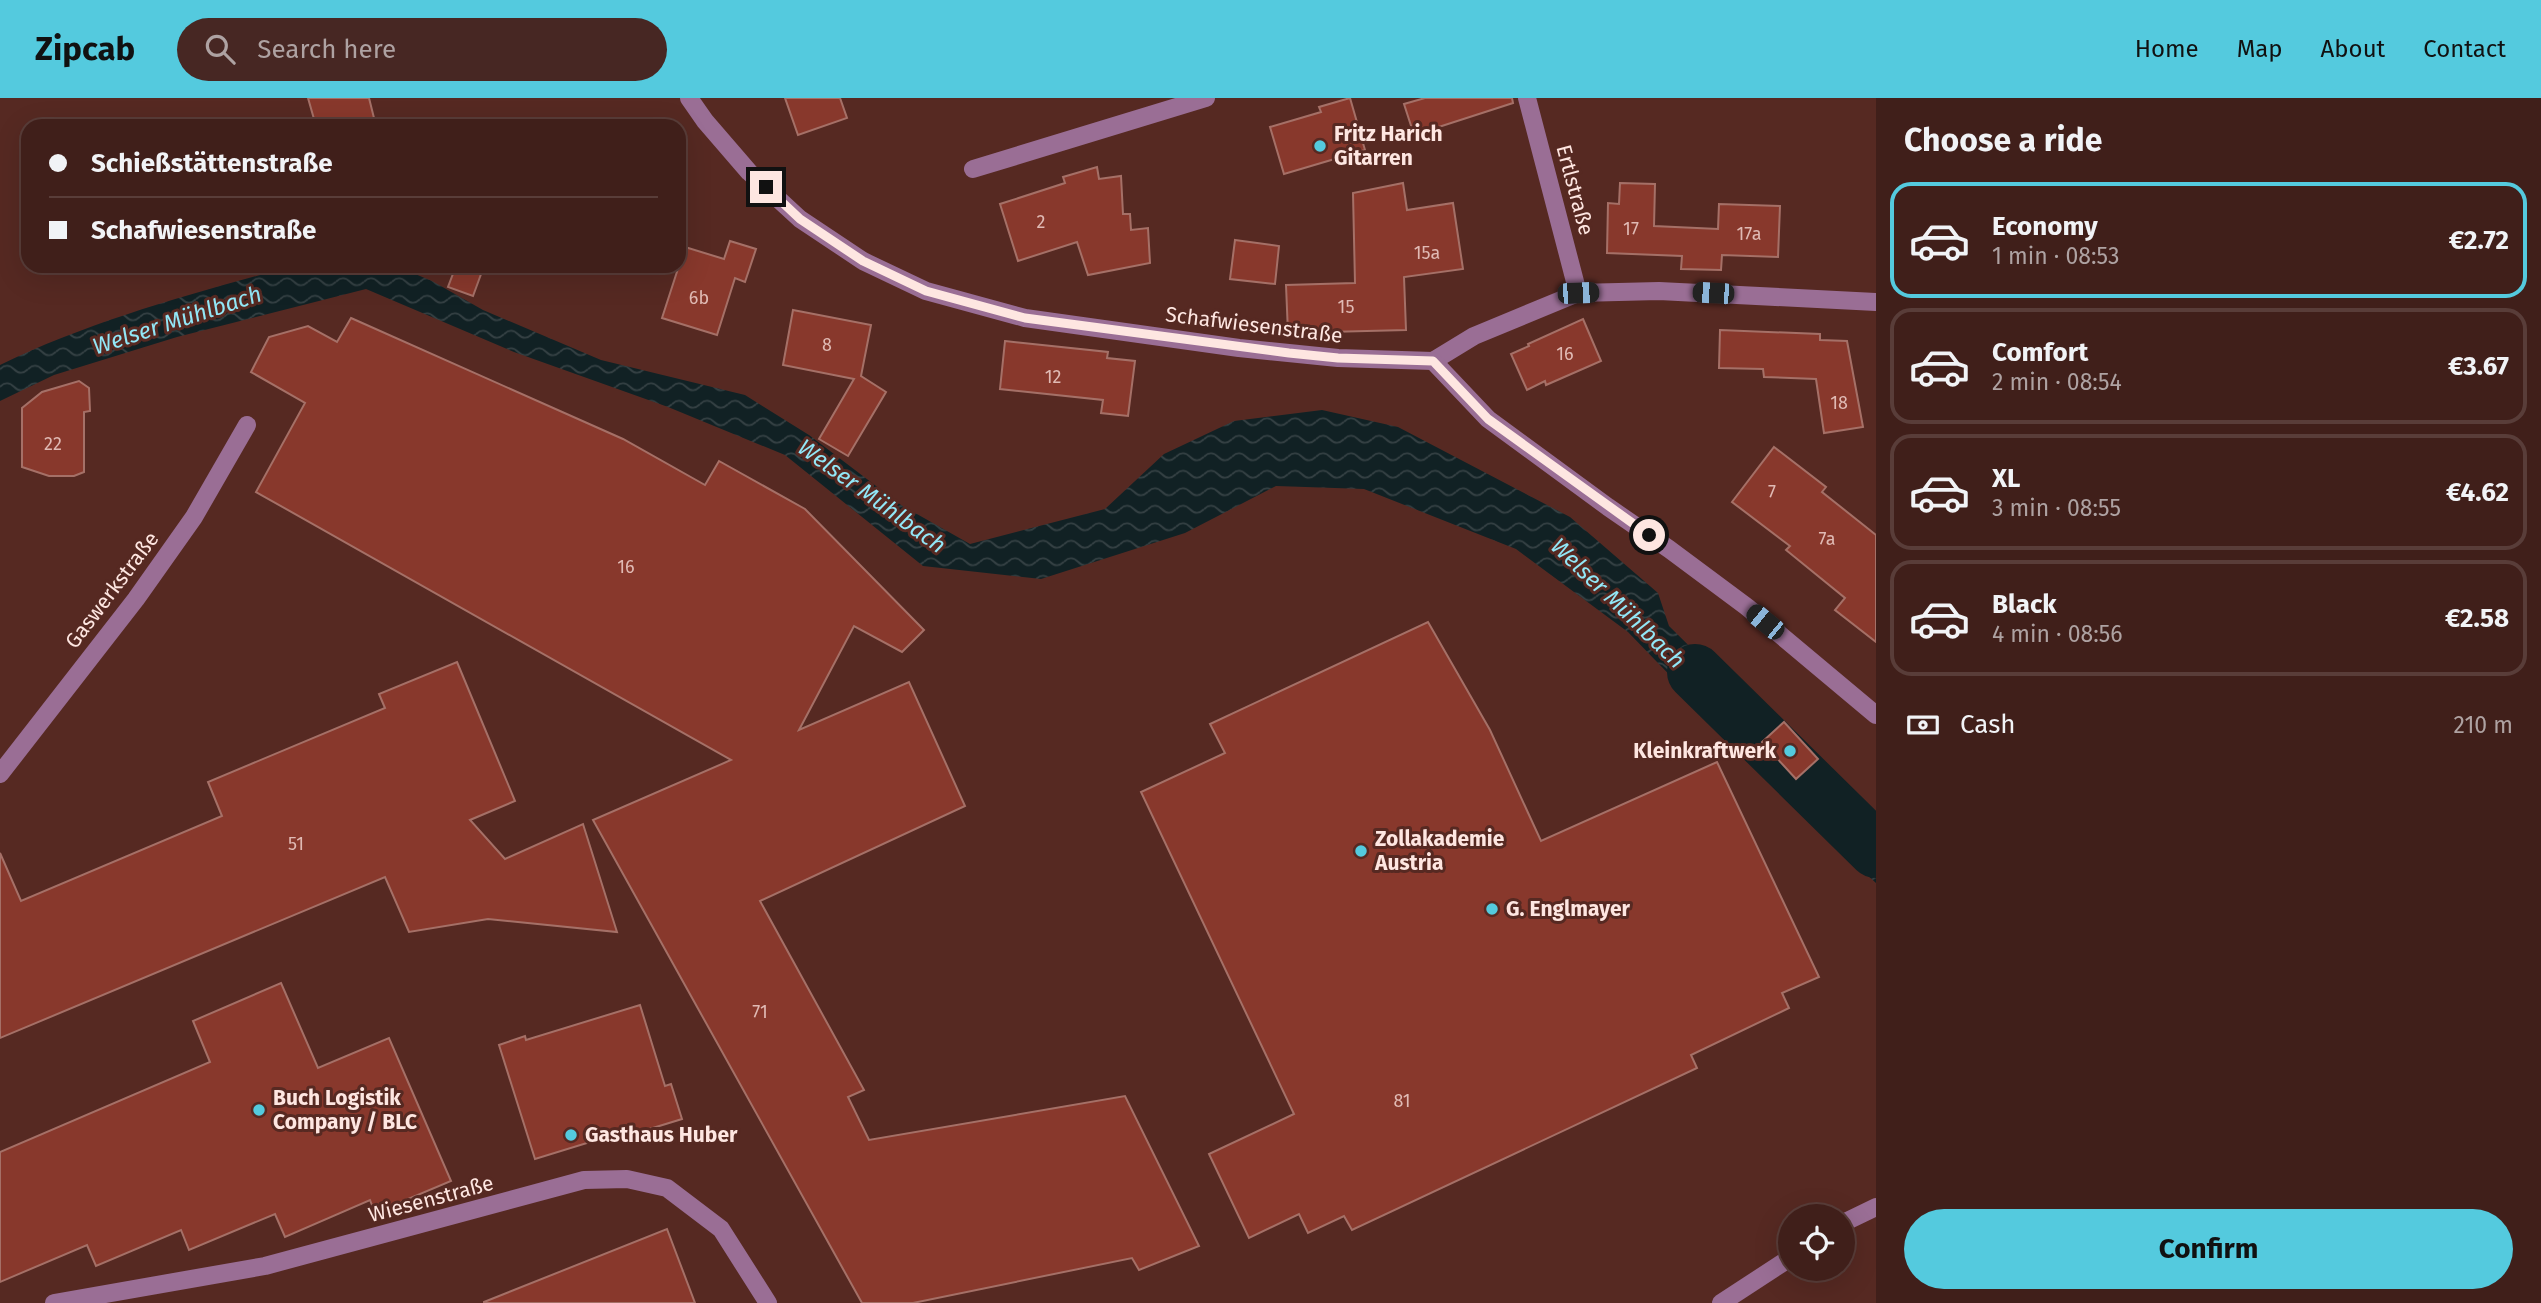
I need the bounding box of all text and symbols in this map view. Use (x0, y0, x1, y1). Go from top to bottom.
search box (177, 18, 667, 81)
text: Zipcab (35, 29, 135, 69)
icon: search (201, 30, 239, 68)
text: Search here (257, 34, 396, 65)
text: Home (2135, 35, 2199, 63)
text: Map (2237, 35, 2283, 63)
text: About (2321, 35, 2385, 63)
text: Contact (2423, 35, 2506, 63)
place label: Fritz Harich Gitarren (1334, 121, 1443, 171)
text: Choose a ride (1904, 121, 2102, 159)
marker: Fritz Harich Gitarren (1312, 138, 1328, 154)
street label: Ertlstraße (1550, 142, 1600, 238)
text: Schießstättenstraße (91, 148, 333, 179)
route end (750, 171, 782, 203)
icon: car (1908, 209, 1971, 272)
house number: 2 (1037, 211, 1046, 233)
text: Economy (1992, 211, 2098, 242)
text: Schafwiesenstraße (91, 215, 316, 246)
house number: 17 (1623, 218, 1639, 240)
house number: 17a (1736, 223, 1762, 245)
text: €2.72 (2449, 225, 2509, 256)
house number: 15a (1414, 242, 1440, 264)
text: 1 min · 08:53 (1992, 242, 2119, 270)
water label: Welser Mühlbach (89, 279, 265, 361)
car (1692, 281, 1735, 305)
car (1557, 282, 1600, 304)
house number: 6b (689, 287, 709, 309)
house number: 15 (1338, 296, 1354, 318)
street label: Schafwiesenstraße (1164, 301, 1344, 349)
house number: 8 (822, 334, 832, 356)
icon: car (1908, 335, 1971, 398)
text: Comfort (1992, 337, 2088, 368)
house number: 16 (1556, 343, 1574, 365)
text: €3.67 (2448, 351, 2509, 382)
house number: 12 (1045, 366, 1061, 388)
text: 2 min · 08:54 (1992, 368, 2122, 396)
house number: 18 (1830, 392, 1848, 414)
house number: 22 (44, 433, 62, 455)
water label: Welser Mühlbach (793, 433, 951, 559)
icon: car (1908, 461, 1971, 524)
text: XL (1992, 463, 2020, 494)
text: €4.62 (2446, 477, 2509, 508)
house number: 7 (1768, 481, 1776, 503)
text: 3 min · 08:55 (1992, 494, 2121, 522)
route start (1633, 519, 1665, 551)
street label: Gaswerkstraße (60, 526, 164, 654)
house number: 7a (1818, 528, 1836, 550)
water label: Welser Mühlbach (1545, 532, 1691, 674)
house number: 16 (617, 556, 635, 578)
icon: car (1908, 587, 1971, 650)
text: Black (1992, 589, 2057, 620)
car (1743, 601, 1788, 643)
text: €2.58 (2445, 603, 2509, 634)
text: 4 min · 08:56 (1992, 620, 2123, 648)
icon: cash (1904, 706, 1942, 744)
text: Cash (1960, 709, 2016, 740)
text: 210 m (2454, 711, 2513, 739)
place label: Kleinkraftwerk (1633, 738, 1776, 764)
marker: Kleinkraftwerk (1782, 743, 1798, 759)
place label: Zollakademie Austria (1374, 826, 1505, 876)
house number: 51 (288, 833, 304, 855)
marker: Zollakademie Austria (1353, 843, 1369, 859)
place label: G. Englmayer (1506, 896, 1631, 922)
marker: G. Englmayer (1484, 901, 1500, 917)
house number: 71 (752, 1001, 768, 1023)
place label: Buch Logistik Company / BLC (273, 1085, 417, 1135)
house number: 81 (1393, 1090, 1411, 1112)
marker: Buch Logistik Company / BLC (251, 1102, 267, 1118)
place label: Gasthaus Huber (585, 1122, 738, 1148)
marker: Gasthaus Huber (563, 1127, 579, 1143)
street label: Wiesenstraße (366, 1170, 496, 1228)
map controls (1778, 1204, 1855, 1281)
button: locate (1778, 1204, 1855, 1281)
button: Confirm (1904, 1209, 2513, 1289)

